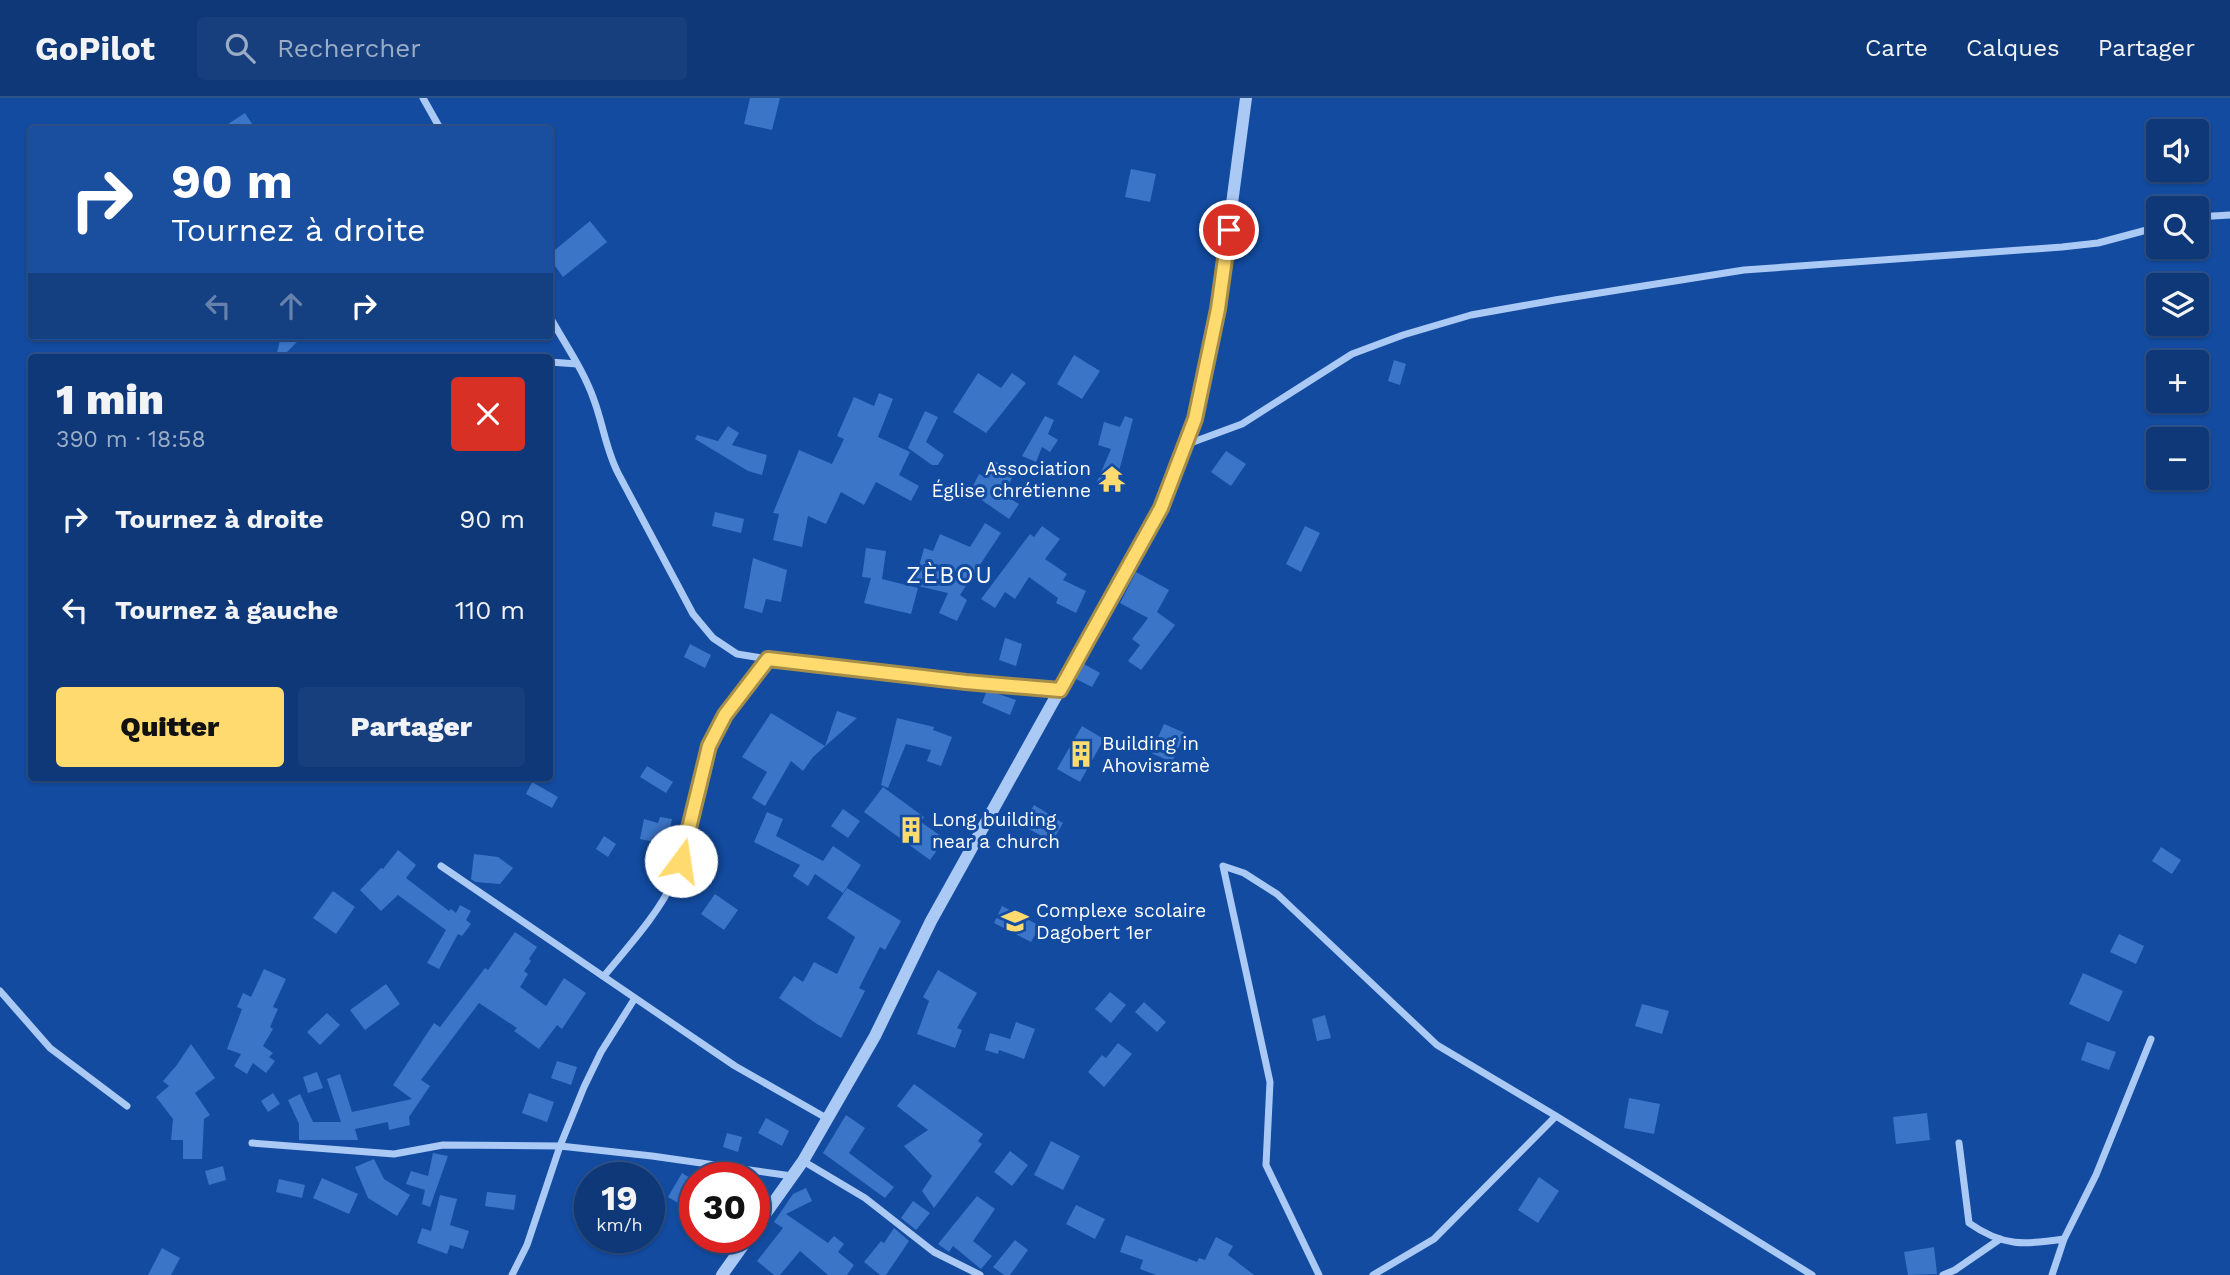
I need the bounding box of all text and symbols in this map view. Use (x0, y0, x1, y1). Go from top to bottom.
search box (197, 17, 687, 80)
text: GoPilot (35, 29, 155, 68)
icon: search (221, 29, 259, 67)
text: Rechercher (277, 33, 421, 63)
text: Carte (1865, 34, 1928, 62)
text: Calques (1966, 34, 2060, 62)
text: Partager (2098, 34, 2195, 62)
map controls (2146, 119, 2209, 490)
button: sound (2146, 119, 2209, 182)
text: 90 m (171, 152, 293, 210)
icon: right (56, 154, 147, 245)
button: search (2146, 196, 2209, 259)
pin (1199, 200, 1259, 260)
text: Tournez à droite (171, 211, 426, 249)
icon: arrive (1210, 211, 1248, 249)
button: layers (2146, 273, 2209, 336)
icon: left (199, 287, 237, 325)
icon: ahead (272, 287, 310, 325)
icon: right (345, 287, 383, 325)
button: + (2146, 350, 2209, 413)
text: 1 min (56, 375, 164, 424)
button: close (451, 377, 525, 451)
text: 390 m · 18:58 (56, 426, 206, 453)
button: − (2146, 427, 2209, 490)
place label: Association Église chrétienne (931, 457, 1091, 502)
temple icon: Association Église chrétienne (1097, 464, 1127, 494)
icon: right (56, 500, 94, 538)
text: Tournez à droite (115, 504, 324, 534)
text: 90 m (459, 504, 525, 534)
district label: ZÈBOU (906, 562, 994, 589)
icon: left (56, 591, 94, 629)
text: Tournez à gauche (115, 595, 338, 625)
text: 110 m (455, 595, 525, 625)
button: Quitter (56, 687, 284, 767)
button: Partager (298, 687, 525, 767)
place label: Building in Ahovisramè (1102, 732, 1210, 777)
building icon: Building in Ahovisramè (1066, 739, 1096, 769)
place label: Long building near a church (932, 808, 1060, 853)
building icon: Long building near a church (896, 815, 926, 845)
position arrow (644, 824, 718, 898)
place label: Complexe scolaire Dagobert 1er (1036, 899, 1206, 944)
school or university icon: Complexe scolaire Dagobert 1er (1000, 906, 1030, 936)
speed limit sign: 30 (679, 1162, 770, 1253)
text: 19 (601, 1177, 638, 1219)
text: km/h (596, 1214, 643, 1235)

